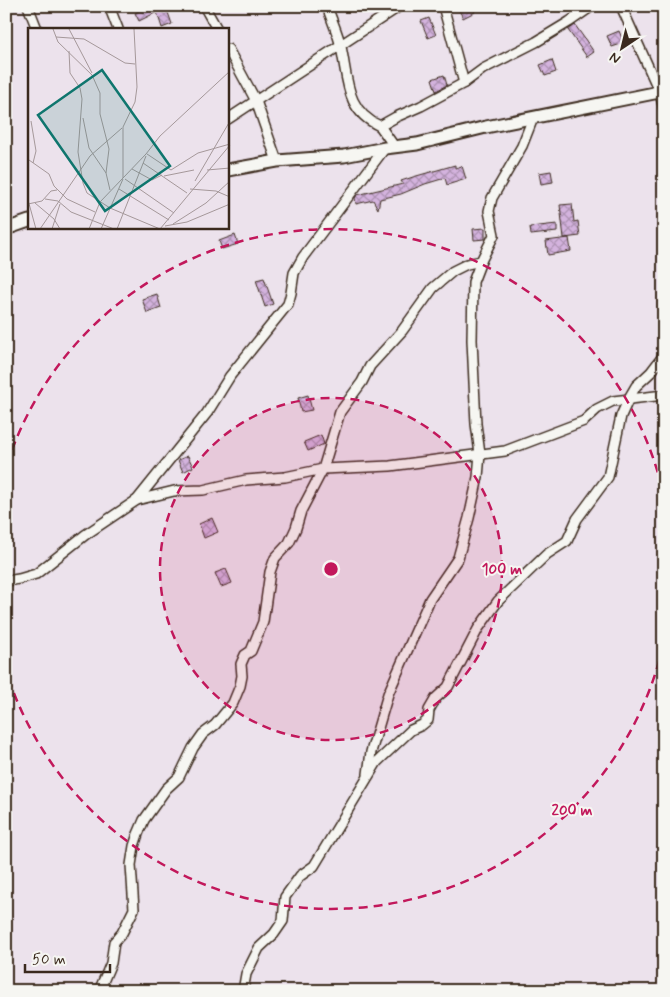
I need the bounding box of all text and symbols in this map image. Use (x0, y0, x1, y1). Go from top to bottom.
north arrow (598, 22, 648, 72)
inset map (28, 28, 229, 229)
text: N (606, 48, 624, 68)
centre of rings (322, 560, 340, 578)
text: 100 m (482, 560, 522, 580)
text: 200 m (552, 801, 593, 821)
scale bar (25, 942, 110, 974)
text: 50 m (32, 950, 66, 970)

